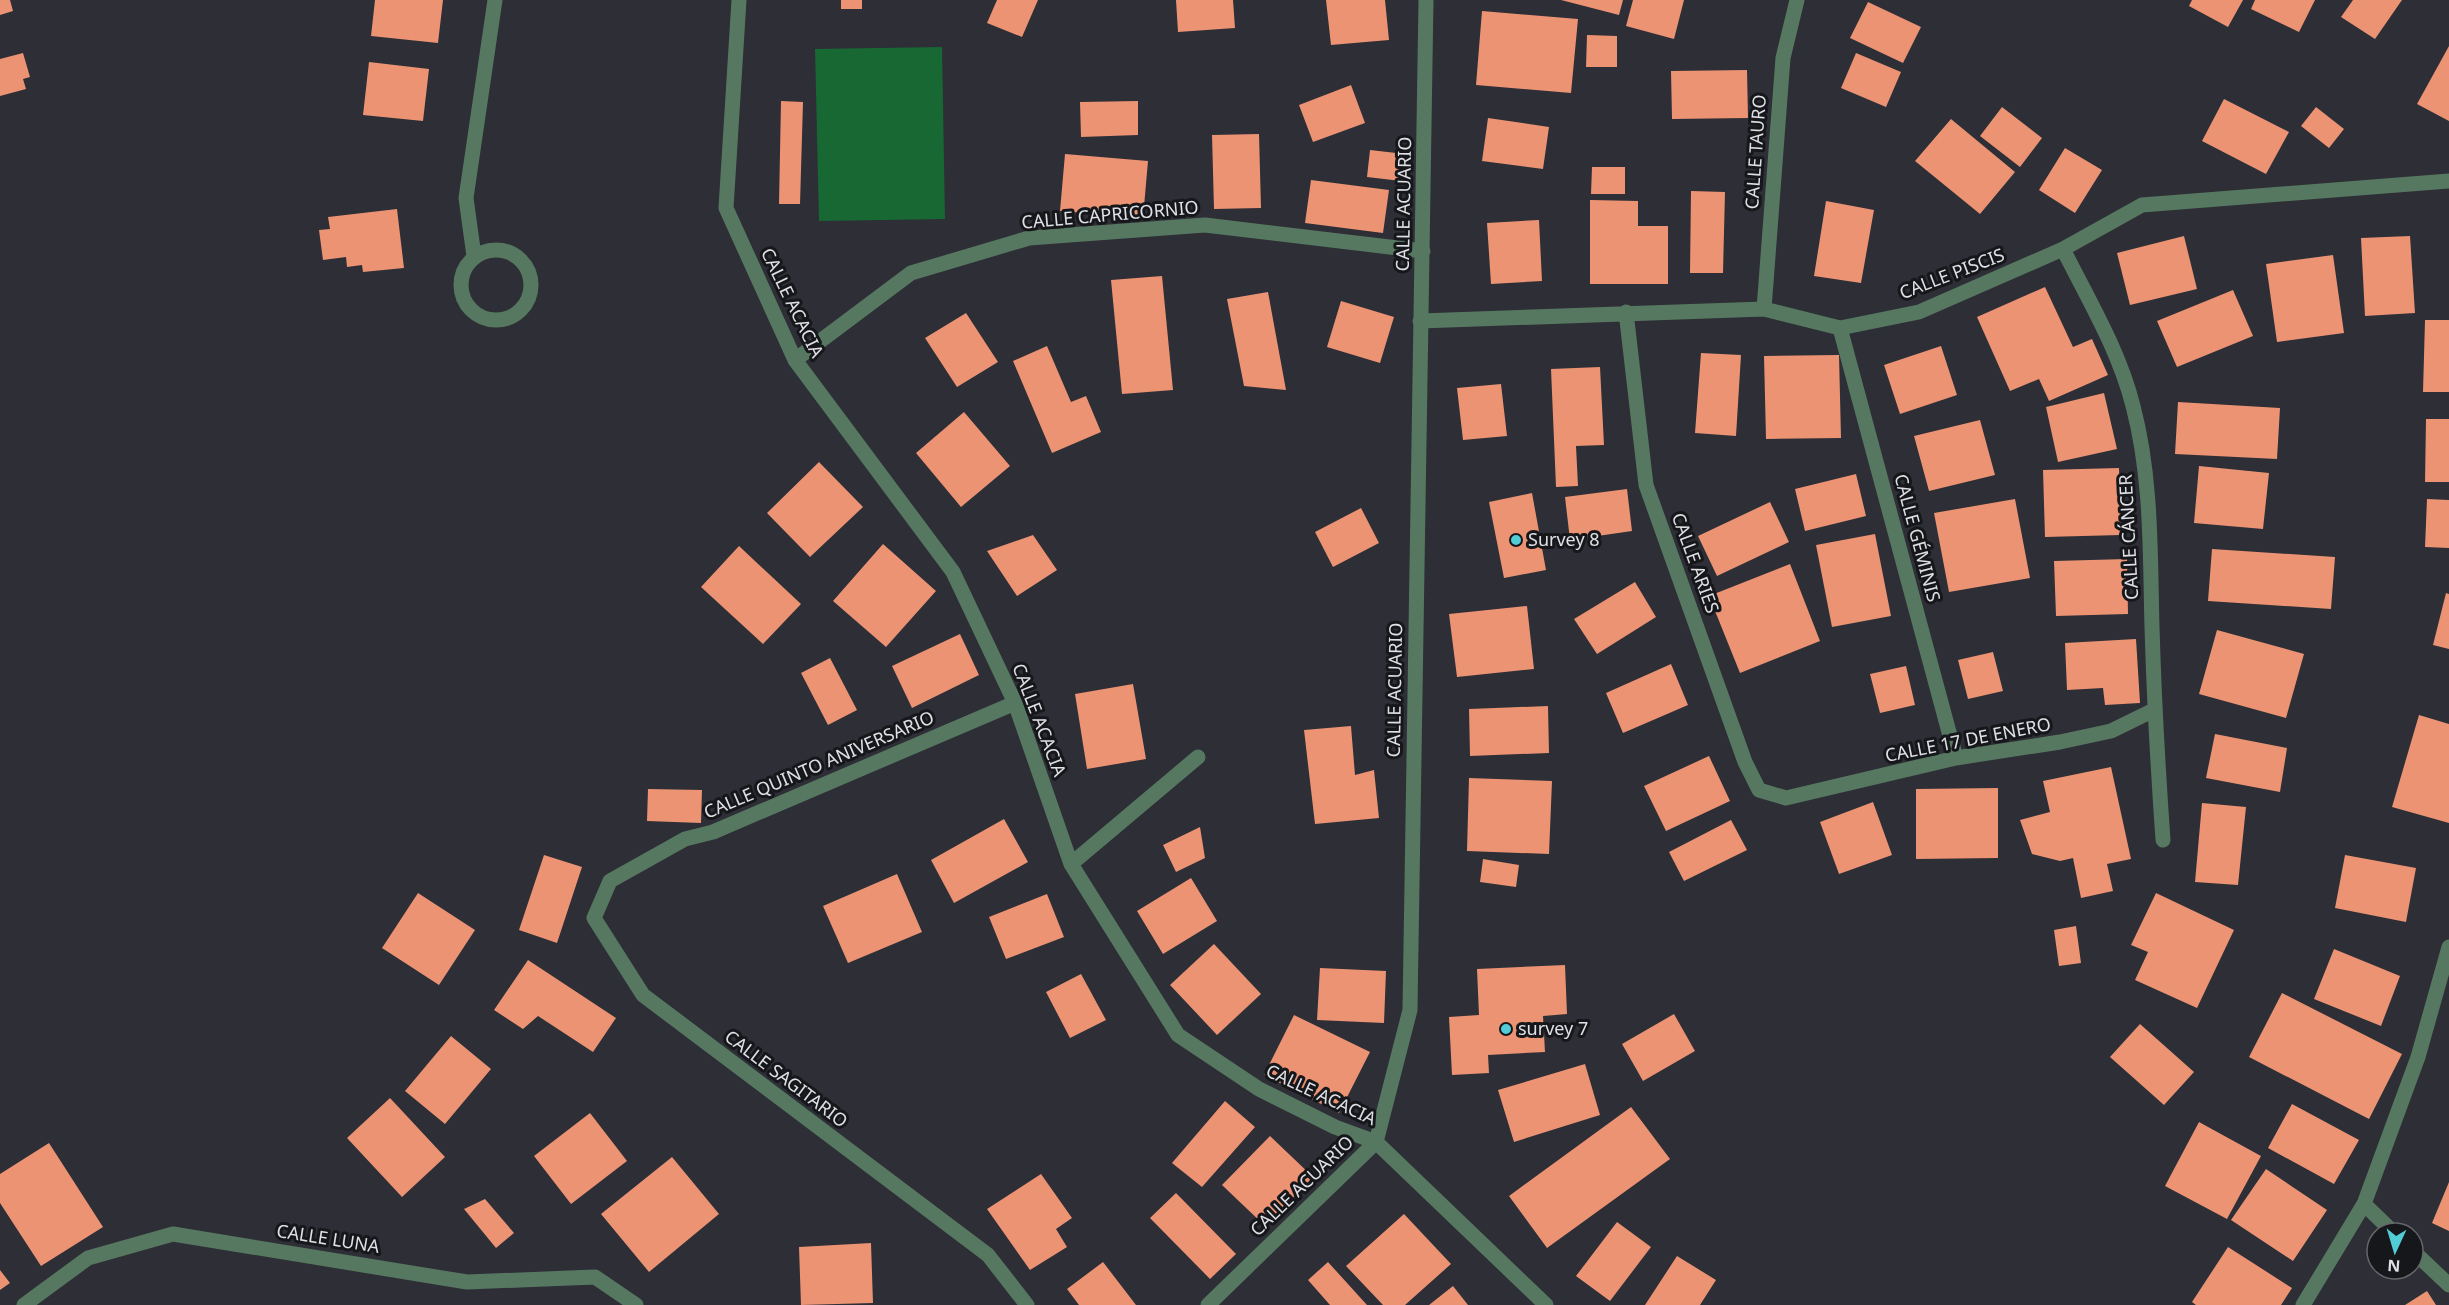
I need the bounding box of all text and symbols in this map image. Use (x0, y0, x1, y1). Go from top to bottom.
street label: CALLE TAURO (1739, 94, 1771, 210)
street label: CALLE ACUARIO (1390, 136, 1416, 272)
street label: CALLE CAPRICORNIO (1020, 194, 1199, 234)
street label: CALLE PISCIS (1896, 242, 2008, 304)
street label: CALLE ACACIA (756, 244, 830, 362)
street label: CALLE GÉMINIS (1889, 471, 1947, 605)
street label: CALLE CÁNCER (2113, 474, 2143, 600)
street label: CALLE ARIES (1667, 509, 1725, 616)
place label: Survey 8 (1528, 527, 1600, 551)
marker: Survey 8 (1509, 533, 1523, 547)
street label: CALLE ACUARIO (1381, 622, 1407, 758)
street label: CALLE ACACIA (1007, 660, 1073, 780)
street label: CALLE QUINTO ANIVERSARIO (700, 705, 937, 824)
street label: CALLE 17 DE ENERO (1883, 711, 2053, 767)
place label: survey 7 (1518, 1016, 1588, 1040)
marker: survey 7 (1499, 1022, 1513, 1036)
street label: CALLE SAGITARIO (720, 1024, 853, 1132)
street label: CALLE ACACIA (1262, 1058, 1381, 1130)
street label: CALLE ACUARIO (1244, 1130, 1358, 1241)
street label: CALLE LUNA (275, 1218, 382, 1258)
north arrow (2365, 1221, 2425, 1281)
text: N (2387, 1255, 2401, 1277)

